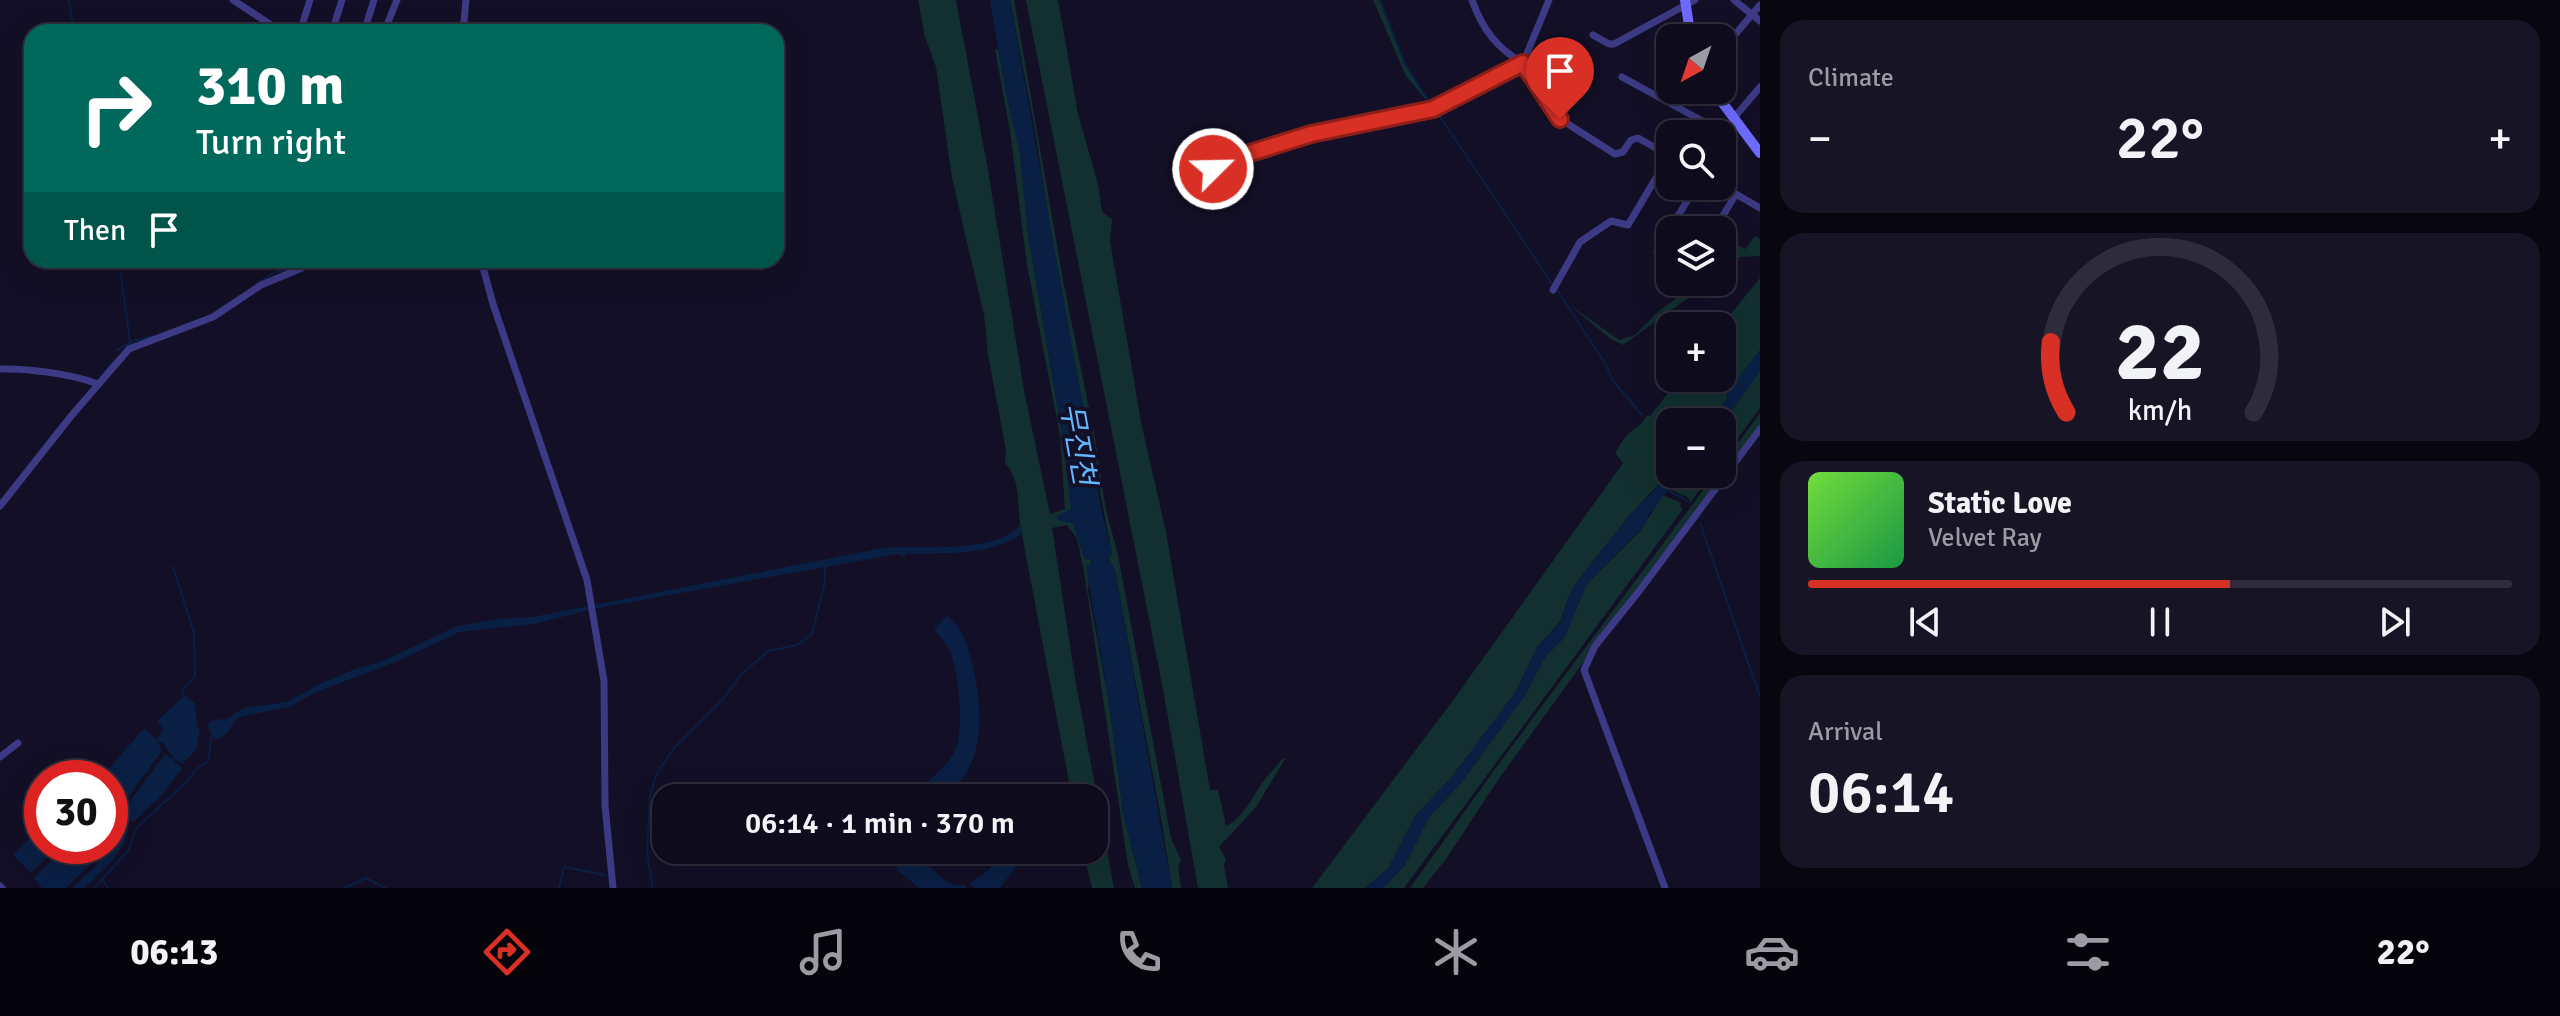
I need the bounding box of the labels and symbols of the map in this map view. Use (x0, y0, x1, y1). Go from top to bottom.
north arrow (1656, 24, 1736, 104)
pin (1526, 37, 1594, 119)
position arrow (1171, 127, 1255, 211)
water label: 무진천 (1052, 400, 1104, 491)
speed limit sign: 30 (24, 760, 128, 864)

